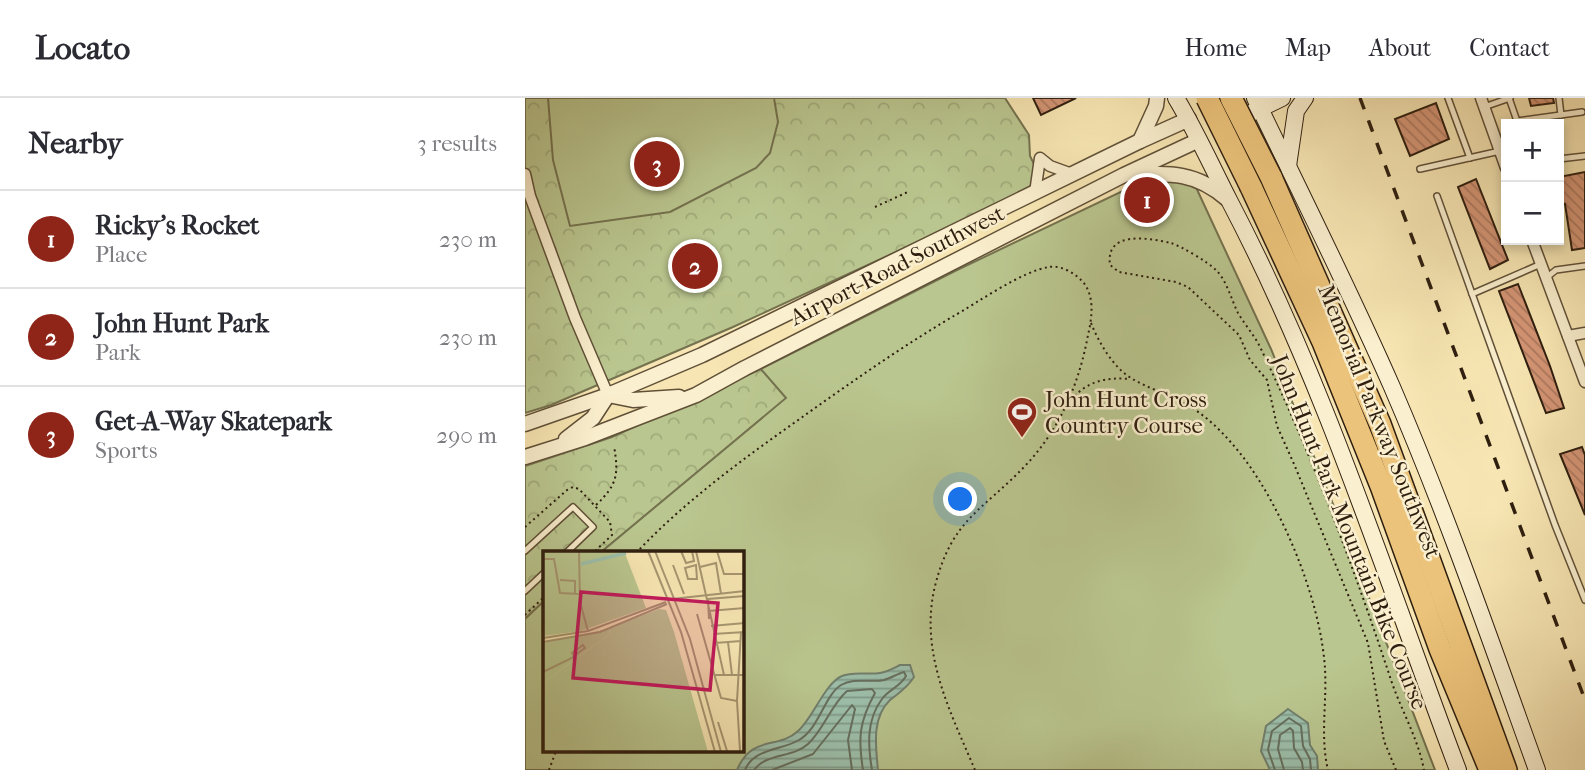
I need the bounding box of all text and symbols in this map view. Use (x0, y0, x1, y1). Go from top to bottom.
text: Locato (35, 29, 130, 68)
text: Home (1185, 34, 1247, 62)
text: Map (1285, 34, 1331, 62)
text: About (1369, 34, 1431, 62)
text: Contact (1469, 34, 1550, 62)
map controls (1501, 119, 1564, 245)
button: + (1501, 119, 1564, 182)
text: Nearby (28, 126, 123, 161)
text: 3 results (417, 130, 497, 157)
pin: 3 (634, 138, 680, 190)
pin: 1 (1124, 174, 1170, 226)
button: − (1501, 182, 1564, 245)
street label: Airport Road Southwest (785, 200, 1009, 332)
text: Ricky's Rocket (95, 210, 259, 241)
text: 1 (47, 226, 55, 253)
text: 230 m (439, 226, 497, 253)
pin: 2 (672, 240, 718, 292)
text: Place (95, 241, 147, 268)
street label: Memorial Parkway Southwest (1312, 280, 1447, 562)
text: John Hunt Park (95, 308, 269, 339)
text: 2 (45, 324, 57, 351)
text: 230 m (439, 324, 497, 351)
text: Park (95, 339, 141, 366)
street label: John Hunt Park Mountain Bike Course (1265, 349, 1433, 714)
place label: John Hunt Cross Country Course (1043, 386, 1207, 439)
sports icon: John Hunt Cross Country Course (1005, 395, 1039, 439)
text: Get-A-Way Skatepark (95, 406, 332, 437)
text: 3 (46, 422, 56, 449)
text: 290 m (436, 422, 497, 449)
text: Sports (95, 437, 157, 464)
your location (943, 482, 977, 516)
inset map (543, 551, 744, 752)

